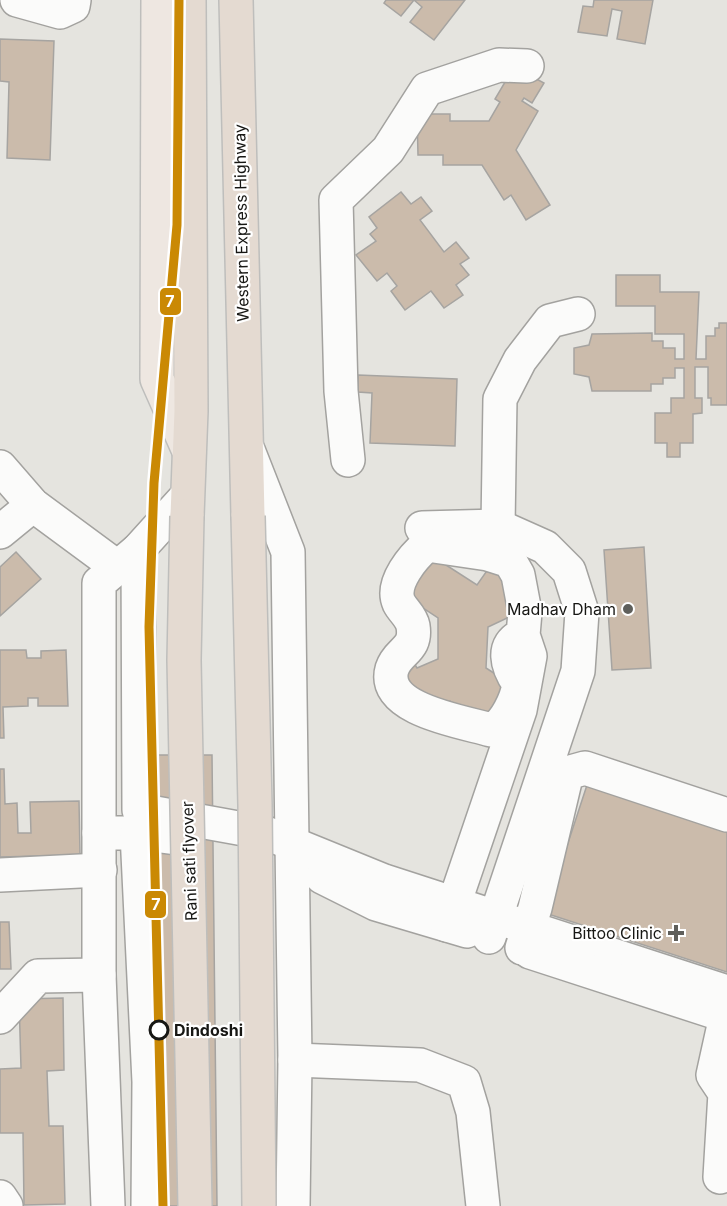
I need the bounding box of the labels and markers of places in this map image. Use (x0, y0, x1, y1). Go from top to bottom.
place label: Madhav Dham (507, 599, 616, 619)
marker: Madhav Dham (621, 602, 635, 616)
place label: Bittoo Clinic (572, 923, 662, 943)
marker: Bittoo Clinic (667, 924, 685, 942)
marker: Dindoshi (149, 1020, 169, 1040)
place label: Dindoshi (174, 1020, 243, 1040)

